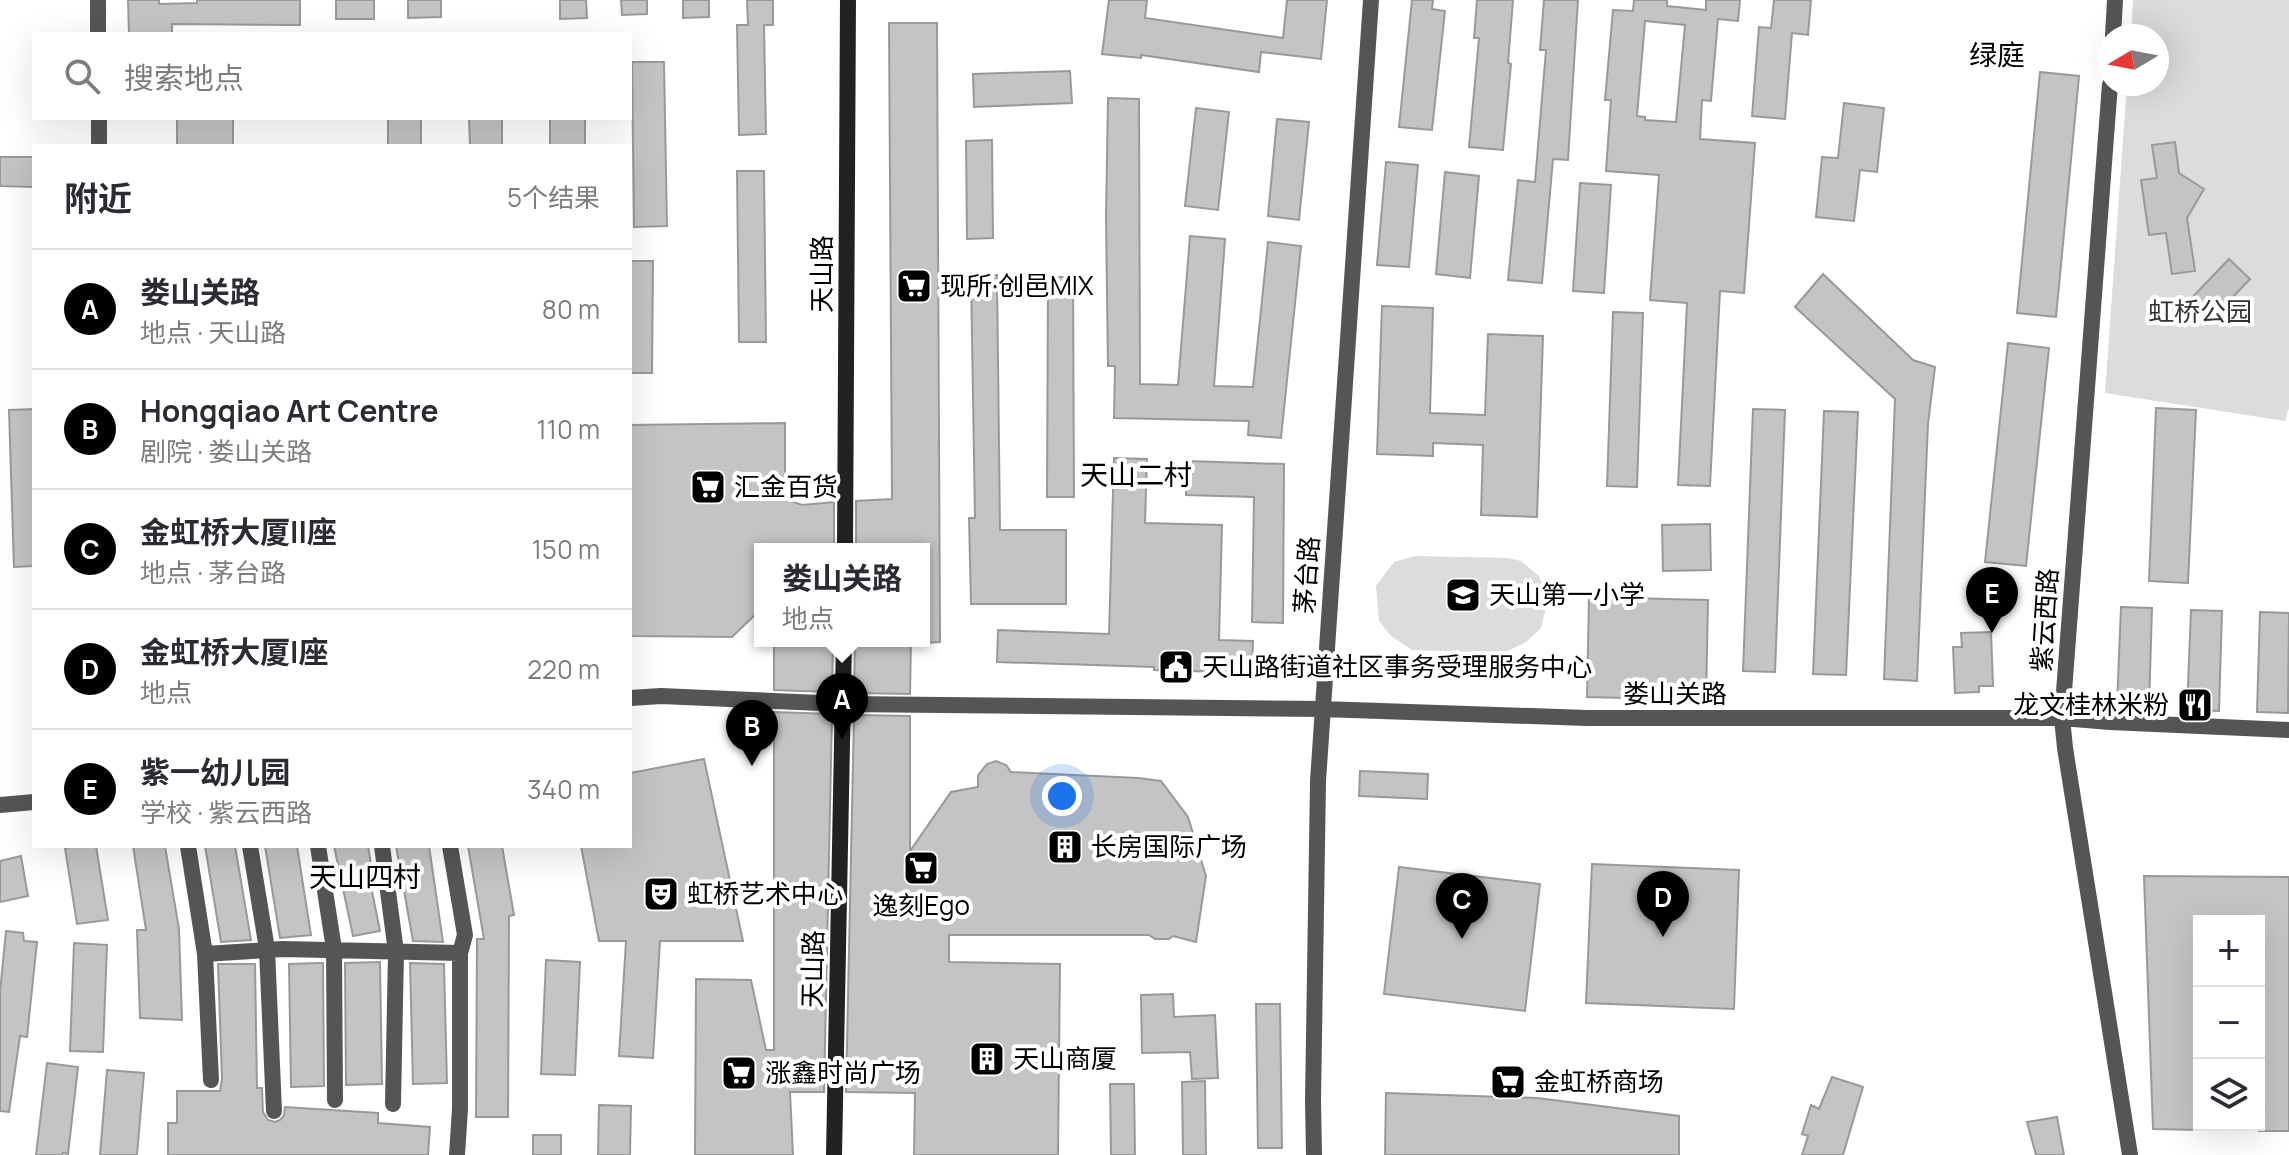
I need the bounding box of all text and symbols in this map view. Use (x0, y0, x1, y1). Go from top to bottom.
north arrow (2097, 24, 2169, 96)
search box (32, 32, 632, 120)
district label: 绿庭 (1969, 35, 2025, 73)
icon: search (60, 54, 104, 98)
text: 搜索地点 (124, 57, 244, 98)
text: 附近 (64, 175, 132, 221)
text: 5个结果 (507, 179, 600, 215)
street label: 天山路 (803, 235, 839, 313)
supermarket icon: 现所·创邑MIX (895, 267, 933, 305)
place label: 现所·创邑MIX (940, 267, 1094, 303)
text: 娄山关路 (140, 271, 260, 312)
text: A (81, 291, 99, 327)
text: 80 m (542, 291, 600, 327)
park label: 虹桥公园 (2148, 293, 2252, 329)
text: 地点 · 天山路 (140, 314, 286, 350)
text: Hongqiao Art Centre (140, 390, 439, 431)
text: B (82, 411, 98, 447)
text: 110 m (537, 411, 600, 447)
text: 剧院 · 娄山关路 (140, 433, 312, 469)
district label: 天山二村 (1080, 455, 1192, 493)
supermarket icon: 汇金百货 (689, 468, 727, 506)
place label: 汇金百货 (734, 468, 838, 504)
text: 金虹桥大厦II座 (140, 511, 337, 552)
text: C (80, 531, 100, 567)
text: 150 m (532, 531, 600, 567)
street label: 茅台路 (1285, 535, 1327, 615)
popup (754, 543, 930, 647)
text: 地点 · 茅台路 (140, 554, 286, 590)
text: 娄山关路 (782, 557, 902, 598)
pin: E (1966, 567, 2018, 633)
street label: 紫云西路 (2022, 567, 2066, 673)
school or university icon: 天山第一小学 (1444, 576, 1482, 614)
place label: 天山第一小学 (1489, 576, 1645, 612)
text: 地点 (782, 600, 834, 636)
text: 金虹桥大厦I座 (140, 631, 328, 672)
public building icon: 天山路街道社区事务受理服务中心 (1157, 648, 1195, 686)
place label: 天山路街道社区事务受理服务中心 (1202, 648, 1592, 684)
text: D (81, 651, 99, 687)
text: 220 m (527, 651, 600, 687)
pin: A (816, 673, 868, 739)
text: 地点 (140, 674, 192, 710)
street label: 娄山关路 (1623, 675, 1727, 711)
place label: 龙文桂林米粉 (2013, 686, 2169, 722)
restaurant icon: 龙文桂林米粉 (2176, 686, 2214, 724)
pin: B (726, 700, 778, 766)
text: 紫一幼儿园 (140, 751, 290, 792)
text: E (82, 771, 98, 807)
text: 340 m (527, 771, 600, 807)
your location (1042, 776, 1082, 816)
text: 学校 · 紫云西路 (140, 794, 312, 830)
building icon: 长房国际广场 (1046, 828, 1084, 866)
place label: 长房国际广场 (1091, 828, 1247, 864)
supermarket icon: 逸刻Ego (902, 849, 940, 887)
district label: 天山四村 (309, 857, 421, 895)
pin: D (1637, 871, 1689, 937)
pin: C (1436, 873, 1488, 939)
theatre icon: 虹桥艺术中心 (642, 875, 680, 913)
place label: 虹桥艺术中心 (687, 875, 843, 911)
place label: 逸刻Ego (872, 887, 970, 923)
map controls (2193, 915, 2265, 1131)
button: + (2193, 915, 2265, 987)
street label: 天山路 (793, 930, 831, 1008)
button: − (2193, 987, 2265, 1059)
building icon: 天山商厦 (968, 1040, 1006, 1078)
place label: 天山商厦 (1013, 1040, 1117, 1076)
supermarket icon: 涨鑫时尚广场 (720, 1054, 758, 1092)
place label: 涨鑫时尚广场 (765, 1054, 921, 1090)
button: layers (2193, 1059, 2265, 1131)
supermarket icon: 金虹桥商场 (1489, 1063, 1527, 1101)
place label: 金虹桥商场 (1534, 1063, 1664, 1099)

